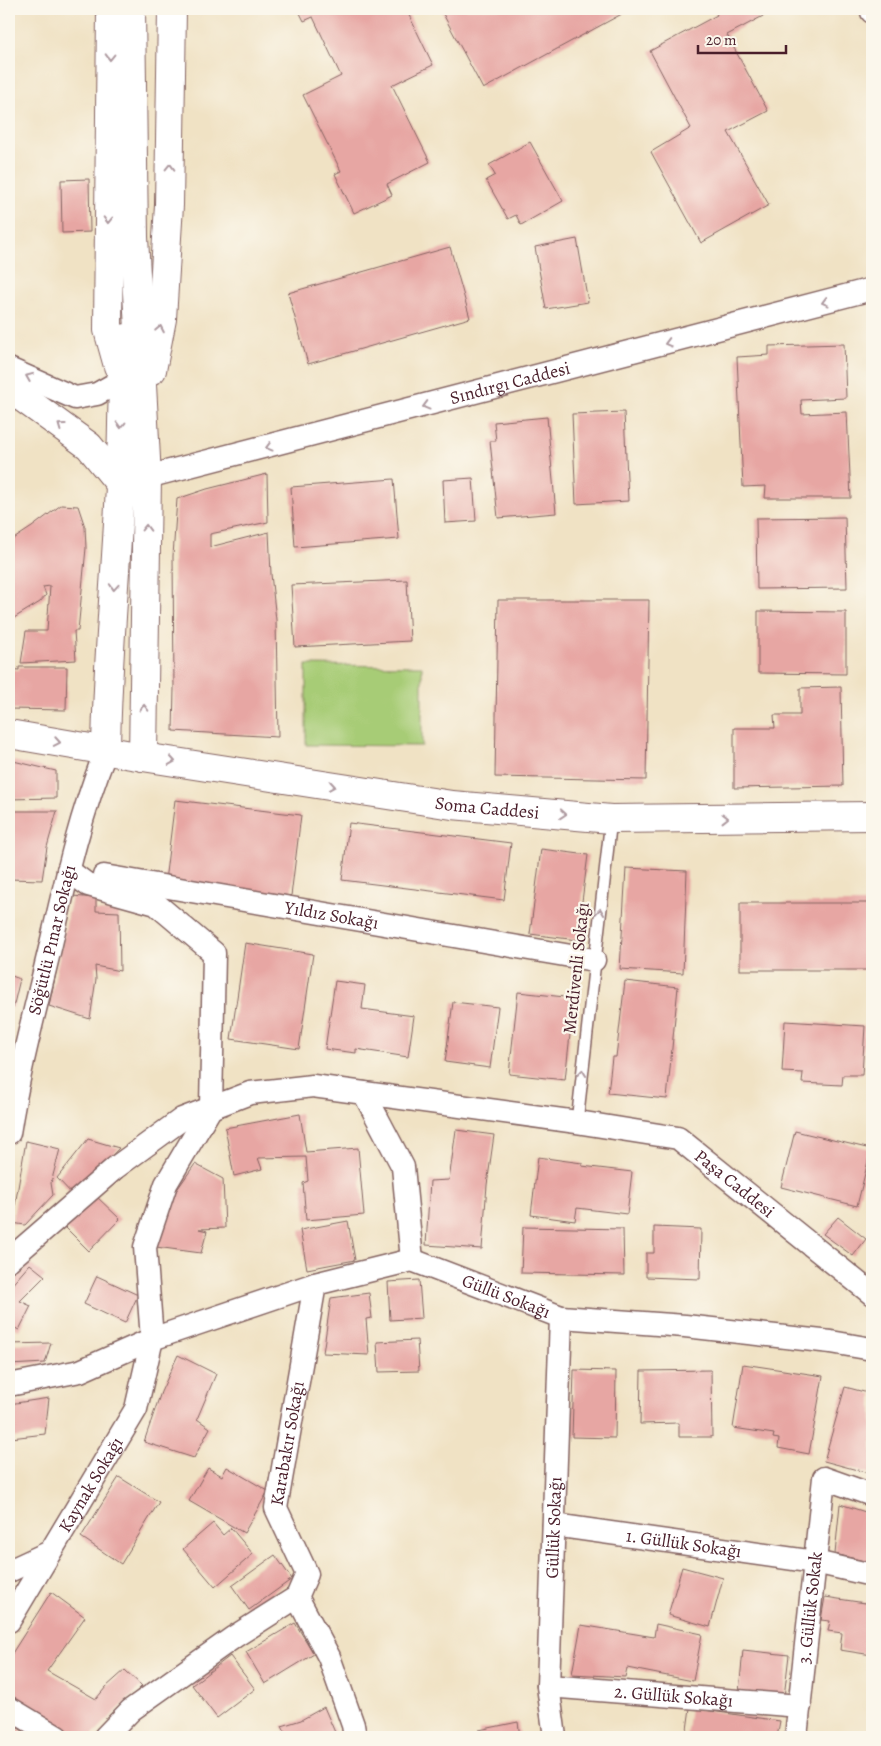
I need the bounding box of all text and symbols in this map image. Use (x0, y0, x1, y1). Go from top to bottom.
scale bar (698, 22, 786, 54)
text: 20 m (706, 30, 737, 50)
one-way arrow (105, 54, 115, 62)
one-way arrow (165, 163, 175, 170)
one-way arrow (103, 216, 113, 224)
one-way arrow (821, 296, 830, 307)
one-way arrow (154, 324, 165, 333)
one-way arrow (664, 337, 672, 347)
street label: Sındırgı Caddesi (447, 356, 573, 410)
one-way arrow (25, 373, 34, 383)
one-way arrow (422, 400, 430, 410)
one-way arrow (116, 422, 126, 429)
one-way arrow (58, 423, 67, 431)
one-way arrow (265, 441, 273, 451)
one-way arrow (141, 524, 151, 532)
one-way arrow (108, 584, 119, 592)
one-way arrow (139, 704, 149, 712)
one-way arrow (52, 737, 61, 747)
one-way arrow (168, 755, 176, 766)
one-way arrow (328, 781, 336, 791)
street label: Soma Caddesi (433, 791, 540, 825)
one-way arrow (559, 809, 567, 820)
one-way arrow (722, 813, 729, 823)
street label: Söğütlü Pınar Sokağı (22, 862, 81, 1017)
street label: Yıldız Sokağı (282, 895, 381, 935)
street label: Merdivenli Sokağı (557, 901, 595, 1035)
one-way arrow (594, 907, 605, 915)
one-way arrow (576, 1069, 587, 1077)
street label: Paşa Caddesi (690, 1144, 780, 1223)
street label: Güllü Sokağı (459, 1268, 554, 1324)
street label: Karabakır Sokağı (265, 1379, 310, 1507)
street label: Kaynak Sokağı (53, 1432, 129, 1537)
street label: Güllük Sokağı (540, 1476, 567, 1579)
street label: 1. Güllük Sokağı (624, 1523, 743, 1563)
street label: 3. Güllük Sokak (792, 1550, 828, 1665)
street label: 2. Güllük Sokağı (613, 1679, 734, 1713)

